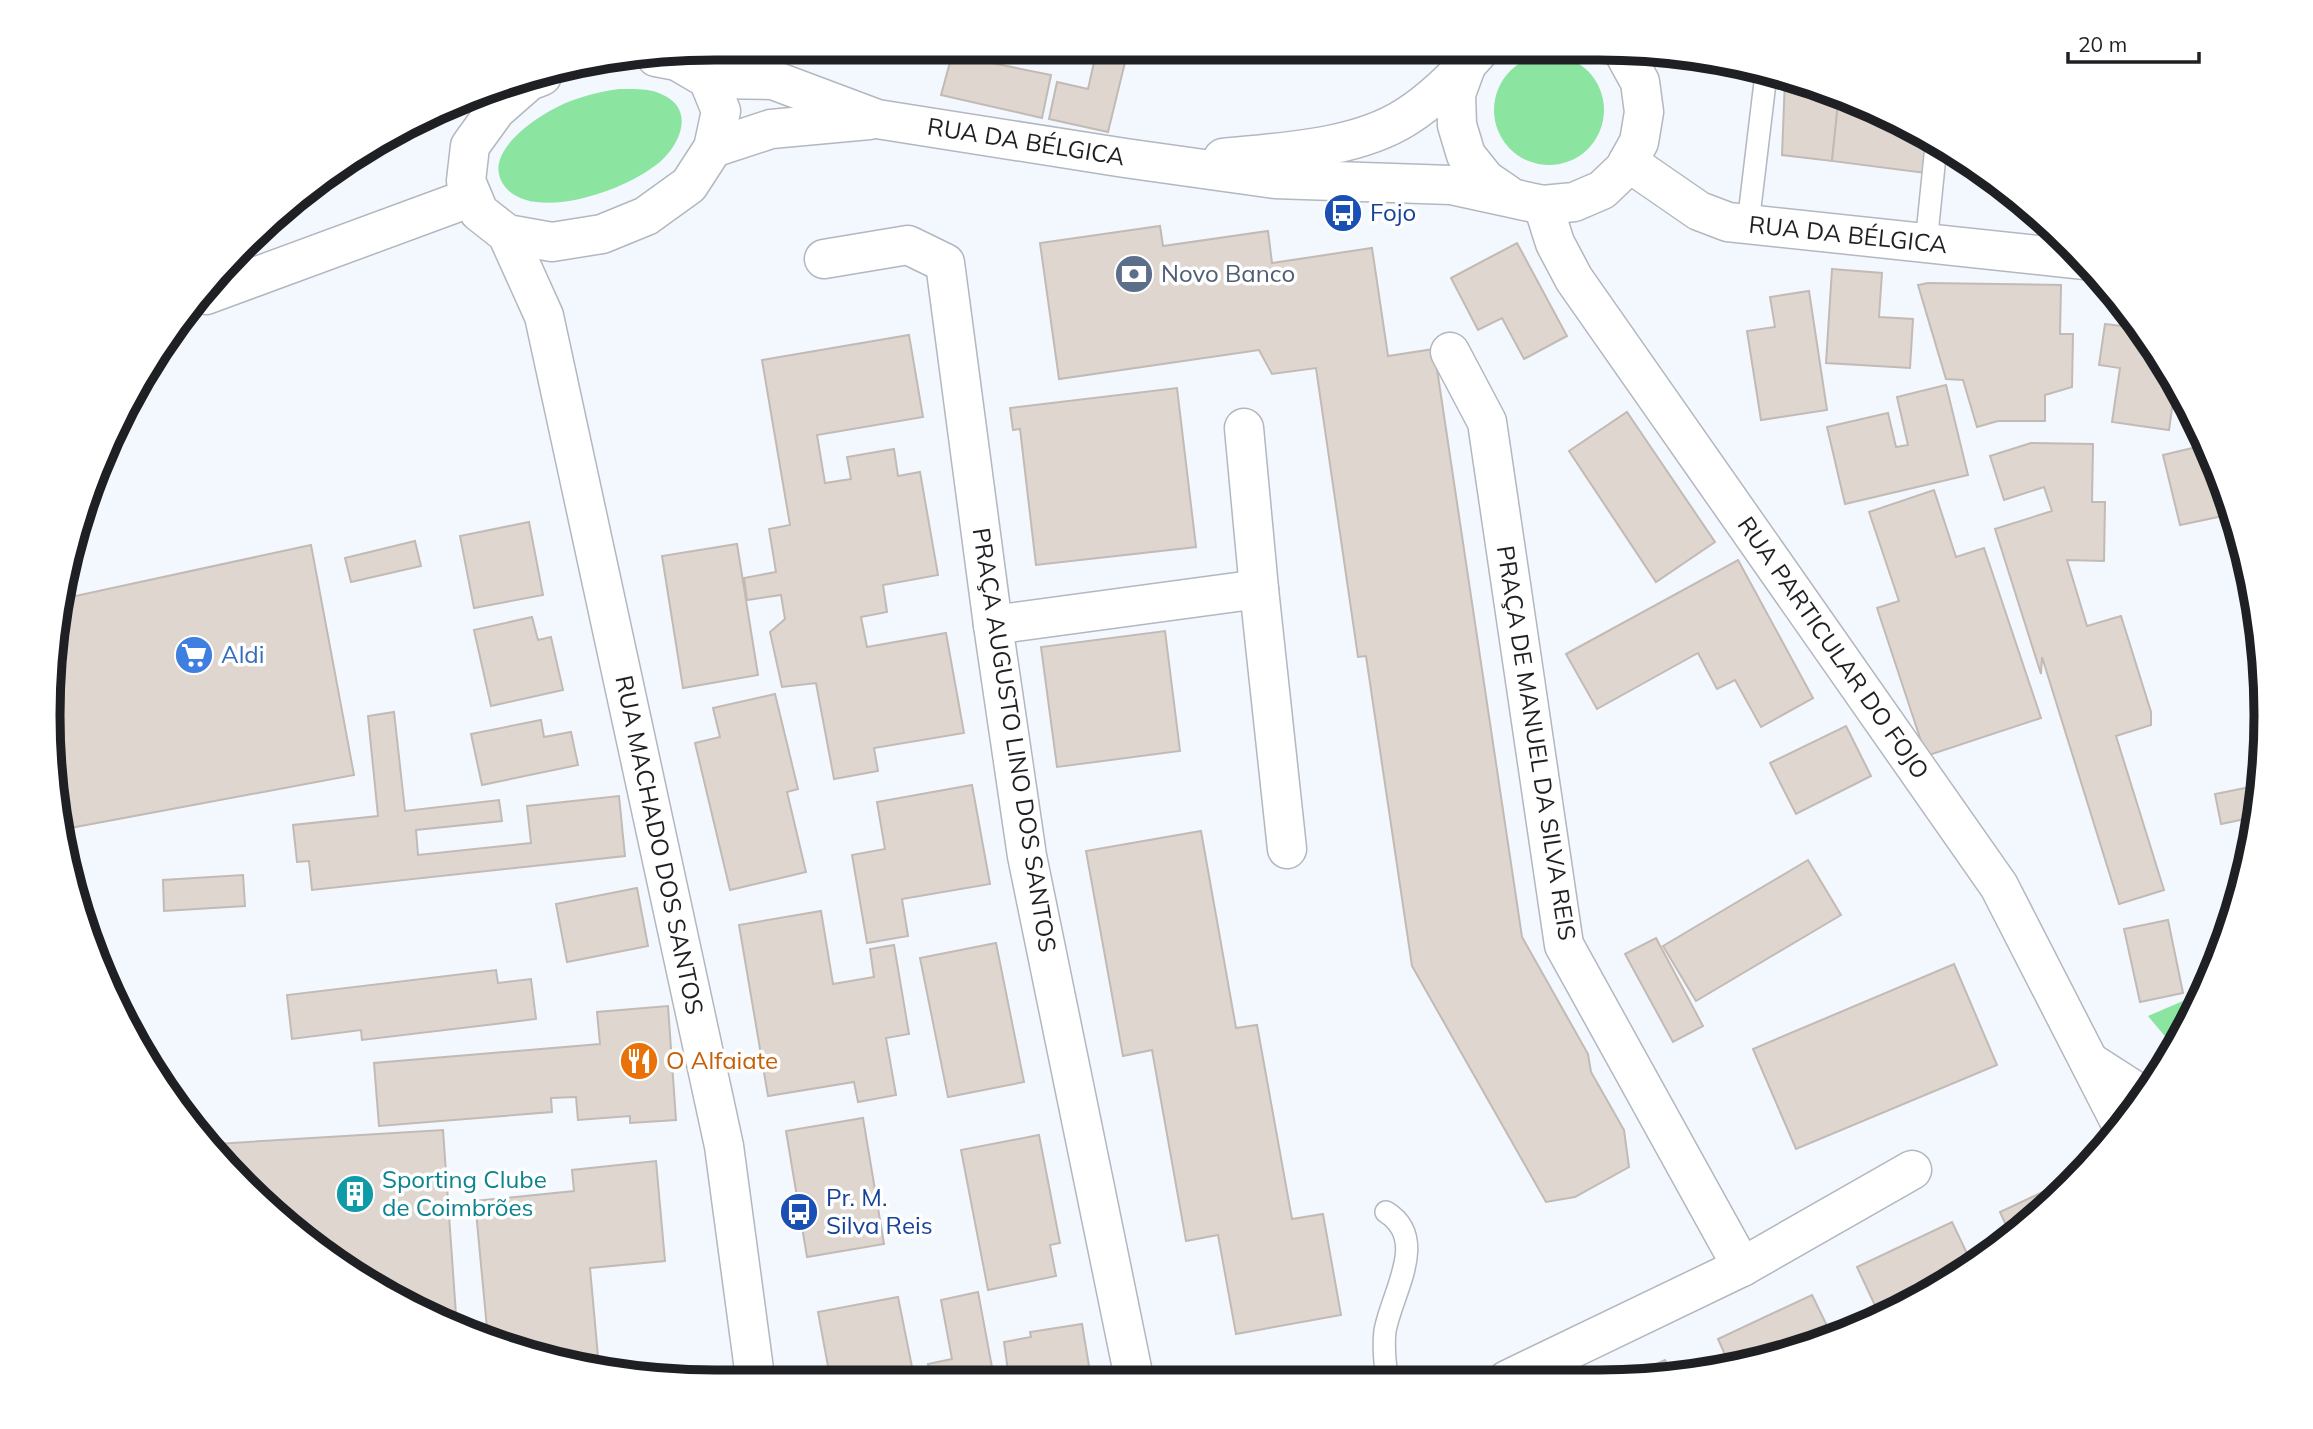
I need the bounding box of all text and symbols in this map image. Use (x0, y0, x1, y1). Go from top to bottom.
scale bar (2068, 21, 2199, 65)
text: 20 m (2078, 31, 2127, 57)
street label: RUA DA BÉLGICA (925, 111, 1127, 171)
bus stop icon: Fojo (1322, 192, 1364, 234)
place label: Fojo (1370, 197, 1416, 227)
street label: RUA DA BÉLGICA (1747, 209, 1949, 259)
bank icon: Novo Banco (1113, 253, 1155, 295)
place label: Novo Banco (1161, 258, 1295, 288)
street label: RUA PARTICULAR DO FOJO (1732, 510, 1936, 784)
street label: PRAÇA AUGUSTO LINO DOS SANTOS (967, 526, 1063, 954)
street label: PRAÇA DE MANUEL DA SILVA REIS (1491, 543, 1583, 942)
supermarket icon: Aldi (173, 634, 215, 676)
place label: Aldi (221, 639, 264, 669)
street label: RUA MACHADO DOS SANTOS (609, 672, 711, 1017)
restaurant icon: O Alfaiate (618, 1040, 660, 1082)
place label: O Alfaiate (666, 1045, 778, 1075)
place label: Sporting Clube de Coimbrões (382, 1164, 547, 1222)
building icon: Sporting Clube de Coimbrões (334, 1173, 376, 1215)
place label: Pr. M. Silva Reis (826, 1182, 933, 1240)
bus stop icon: Pr. M. Silva Reis (778, 1191, 820, 1233)

